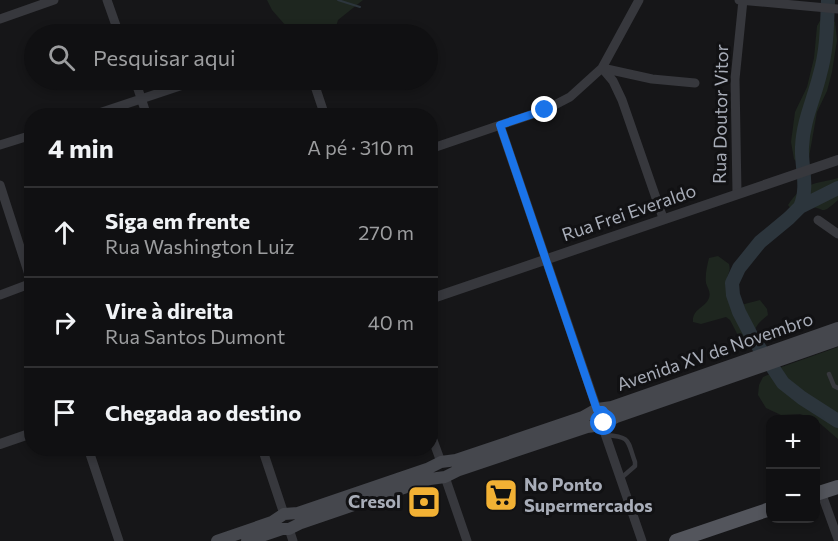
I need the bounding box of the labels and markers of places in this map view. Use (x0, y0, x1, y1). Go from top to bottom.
place label: No Ponto Supermercados (524, 473, 653, 516)
supermarket icon: No Ponto Supermercados (483, 477, 519, 513)
bank icon: Cresol (406, 484, 442, 520)
place label: Cresol (348, 490, 401, 512)

